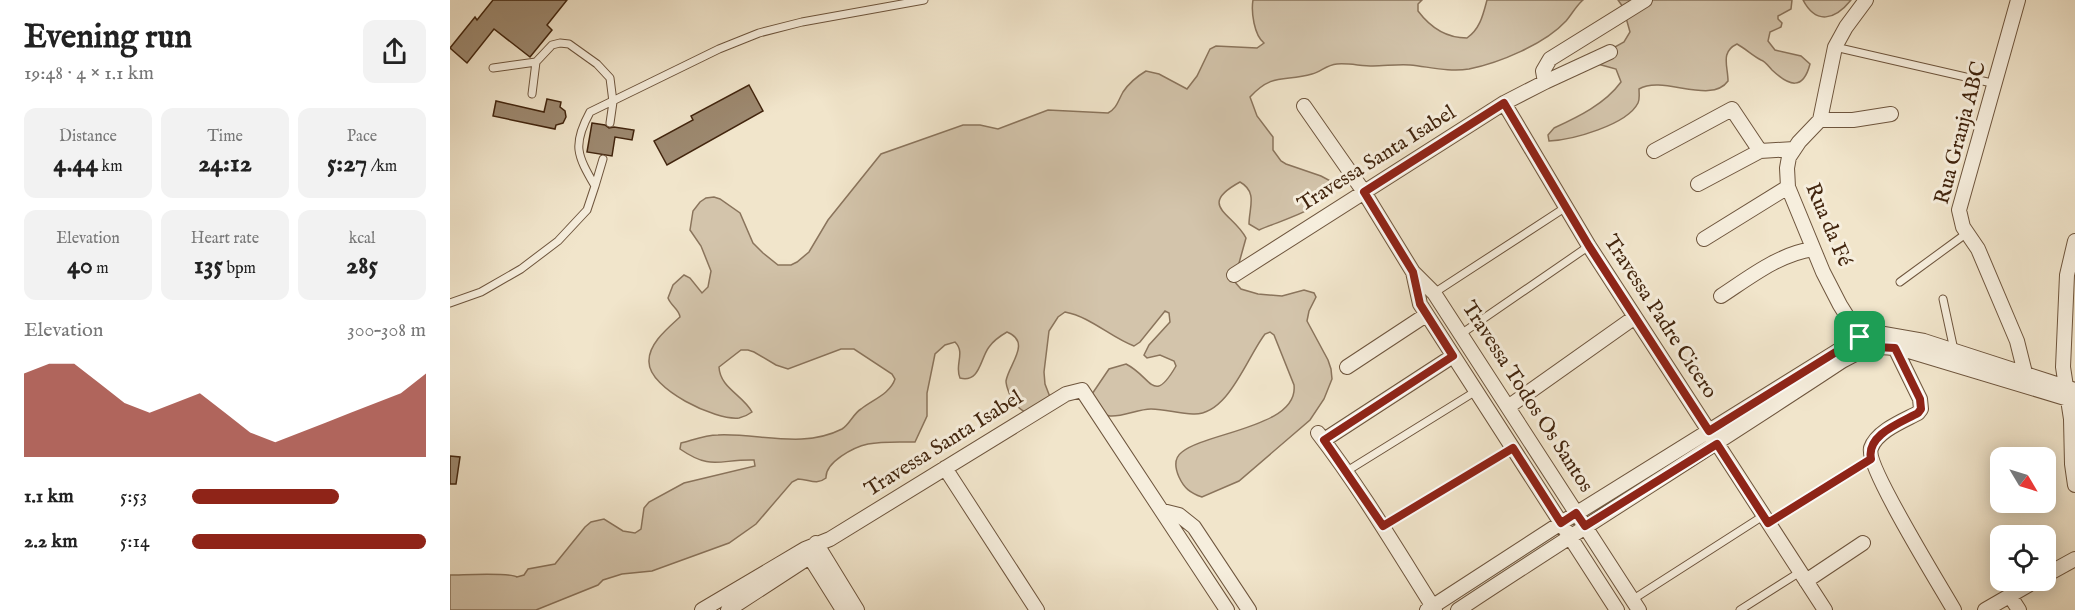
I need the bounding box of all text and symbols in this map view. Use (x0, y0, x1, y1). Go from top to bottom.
text: Evening run (24, 17, 192, 59)
button: share (363, 20, 426, 83)
street label: Rua Granja ABC (1929, 59, 1993, 207)
text: 19:48 · 4 × 1.1 km (24, 61, 154, 86)
street label: Travessa Santa Isabel (1293, 99, 1461, 219)
text: Distance (59, 127, 117, 147)
text: Time (207, 127, 243, 147)
text: Pace (347, 127, 377, 147)
text: 4.44 (53, 147, 98, 180)
text: 24:12 (198, 147, 252, 180)
text: 5:27 (327, 147, 367, 180)
text: km (98, 157, 123, 177)
text: /km (367, 157, 397, 177)
street label: Rua da Fé (1798, 179, 1858, 271)
text: Elevation (56, 229, 120, 249)
text: Heart rate (191, 229, 259, 249)
text: kcal (349, 229, 375, 249)
street label: Travessa Padre Cicero (1597, 230, 1723, 404)
text: 40 (67, 249, 93, 282)
text: 135 (194, 249, 223, 282)
text: 285 (346, 249, 378, 282)
text: m (93, 259, 109, 279)
text: bpm (223, 259, 256, 279)
street label: Travessa Todos Os Santos (1455, 296, 1599, 498)
pin (1834, 311, 1885, 362)
text: Elevation (24, 318, 103, 343)
text: 300–308 m (347, 318, 426, 343)
icon: arrive (1843, 320, 1876, 353)
street label: Travessa Santa Isabel (860, 384, 1028, 504)
north arrow (1990, 447, 2056, 513)
map controls (1990, 447, 2056, 591)
text: 1.1 km (24, 484, 74, 509)
text: 5:53 (120, 484, 147, 509)
button: locate (1990, 525, 2056, 591)
text: 2.2 km (24, 529, 78, 554)
text: 5:14 (120, 529, 150, 554)

